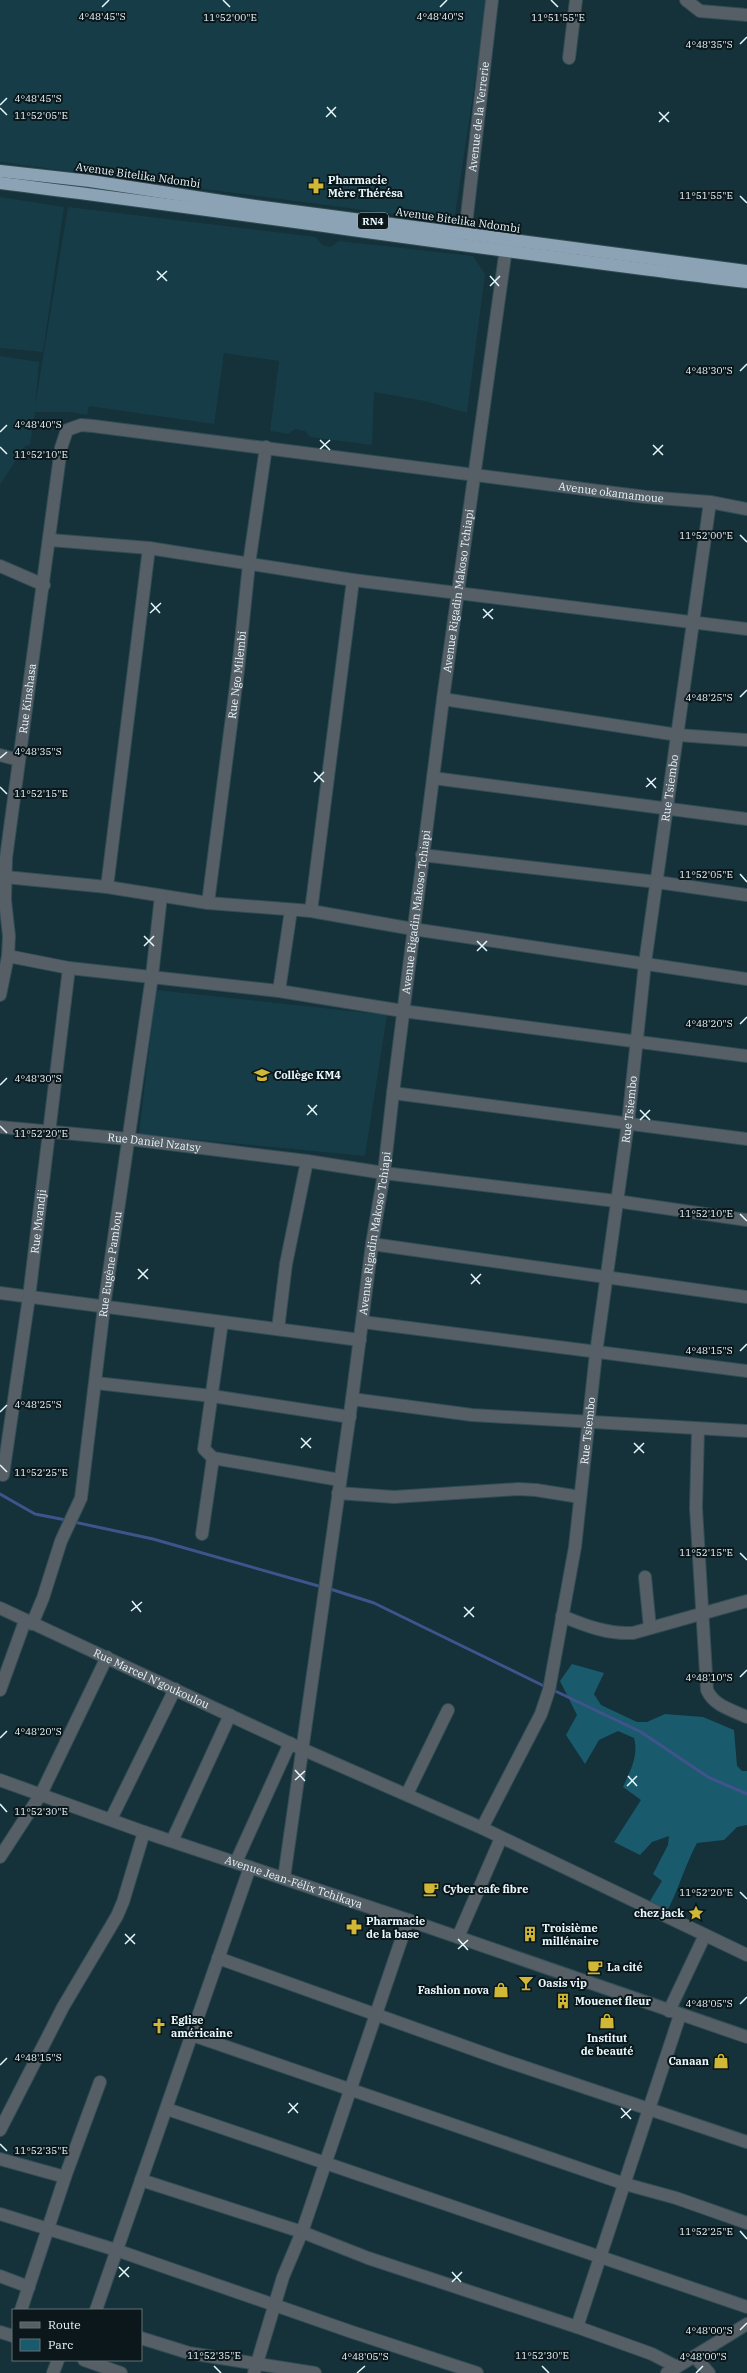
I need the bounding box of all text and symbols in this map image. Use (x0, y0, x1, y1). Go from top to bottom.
text: 4°48'45"S (78, 10, 126, 23)
text: 4°48'40"S (416, 10, 464, 23)
text: 11°52'00"E (203, 11, 257, 24)
text: 11°51'55"E (531, 11, 585, 24)
text: 4°48'35"S (685, 38, 733, 51)
street label: Avenue de la Verrerie (465, 61, 492, 173)
text: 4°48'45"S (14, 92, 62, 105)
text: 11°52'05"E (14, 109, 68, 122)
street label: Avenue Bitelika Ndombi (75, 159, 202, 191)
place label: Pharmacie Mère Thérésa (328, 173, 403, 200)
pharmacy icon: Pharmacie Mère Thérésa (307, 177, 325, 195)
text: 11°51'55"E (679, 189, 733, 202)
street label: Avenue Bitelika Ndombi (395, 204, 522, 236)
road number: RN4 (358, 213, 388, 229)
text: 4°48'30"S (685, 364, 733, 377)
text: 4°48'40"S (14, 418, 62, 431)
text: 11°52'10"E (14, 448, 68, 461)
street label: Avenue okamamoue (558, 479, 664, 505)
street label: Avenue Rigadin Makoso Tchiapi (440, 508, 477, 674)
text: 11°52'00"E (679, 529, 733, 542)
street label: Rue Ngo Milembi (225, 630, 249, 720)
street label: Rue Kinshasa (16, 663, 39, 734)
text: 4°48'25"S (685, 691, 733, 704)
text: 4°48'35"S (14, 745, 62, 758)
street label: Rue Tsiembo (658, 754, 681, 822)
text: 11°52'15"E (14, 787, 68, 800)
street label: Avenue Rigadin Makoso Tchiapi (399, 829, 433, 995)
text: 11°52'05"E (679, 868, 733, 881)
text: 4°48'20"S (685, 1017, 733, 1030)
school or university icon: Collège KM4 (253, 1066, 271, 1084)
place label: Collège KM4 (274, 1068, 341, 1082)
text: 4°48'30"S (14, 1072, 62, 1085)
street label: Rue Tsiembo (618, 1075, 640, 1144)
text: 11°52'20"E (14, 1127, 68, 1140)
street label: Rue Daniel Nzatsy (107, 1130, 202, 1155)
street label: Avenue Rigadin Makoso Tchiapi (356, 1150, 393, 1316)
street label: Rue Mvandji (27, 1188, 49, 1254)
text: 11°52'10"E (679, 1207, 733, 1220)
street label: Rue Eugène Pambou (96, 1210, 125, 1318)
text: 4°48'15"S (685, 1344, 733, 1357)
street label: Rue Tsiembo (577, 1396, 598, 1465)
text: 4°48'25"S (14, 1398, 62, 1411)
text: 11°52'25"E (14, 1466, 68, 1479)
text: 11°52'15"E (679, 1546, 733, 1559)
street label: Rue Marcel N'goukoulou (91, 1646, 212, 1712)
text: 4°48'10"S (685, 1671, 733, 1684)
text: 4°48'20"S (14, 1725, 62, 1738)
text: 11°52'30"E (14, 1805, 68, 1818)
street label: Avenue Jean-Félix Tchikaya (223, 1852, 364, 1911)
cafe icon: Cyber cafe fibre (422, 1880, 440, 1898)
place label: Cyber cafe fibre (443, 1882, 528, 1896)
text: 11°52'20"E (679, 1886, 733, 1899)
place icon: chez jack (687, 1904, 705, 1922)
place label: chez jack (634, 1906, 684, 1920)
place label: Pharmacie de la base (366, 1914, 425, 1941)
pharmacy icon: Pharmacie de la base (345, 1918, 363, 1936)
place label: Troisième millénaire (542, 1921, 599, 1948)
building icon: Troisième millénaire (521, 1925, 539, 1943)
cafe icon: La cité (586, 1958, 604, 1976)
place label: La cité (607, 1960, 643, 1974)
bar icon: Oasis vip (517, 1974, 535, 1992)
place label: Oasis vip (538, 1976, 587, 1990)
shop icon: Fashion nova (492, 1981, 510, 1999)
place label: Fashion nova (418, 1983, 489, 1997)
building icon: Mouenet fleur (554, 1992, 572, 2010)
place label: Mouenet fleur (575, 1994, 651, 2008)
text: 4°48'05"S (685, 1997, 733, 2010)
shop icon: Institut de beauté (598, 2012, 616, 2030)
place label: Eglise américaine (171, 2013, 233, 2040)
church icon: Eglise américaine (150, 2017, 168, 2035)
place label: Institut de beauté (581, 2031, 633, 2058)
text: 4°48'15"S (14, 2051, 62, 2064)
shop icon: Canaan (712, 2052, 730, 2070)
place label: Canaan (668, 2054, 709, 2068)
text: 11°52'35"E (14, 2144, 68, 2157)
text: 11°52'25"E (679, 2225, 733, 2238)
legend (12, 2309, 142, 2361)
text: Route (48, 2317, 81, 2332)
text: 4°48'00"S (685, 2324, 733, 2337)
text: Parc (48, 2337, 73, 2352)
text: 11°52'35"E (187, 2349, 241, 2362)
text: 11°52'30"E (515, 2349, 569, 2362)
text: 4°48'05"S (341, 2350, 389, 2363)
text: 4°48'00"S (679, 2350, 727, 2363)

